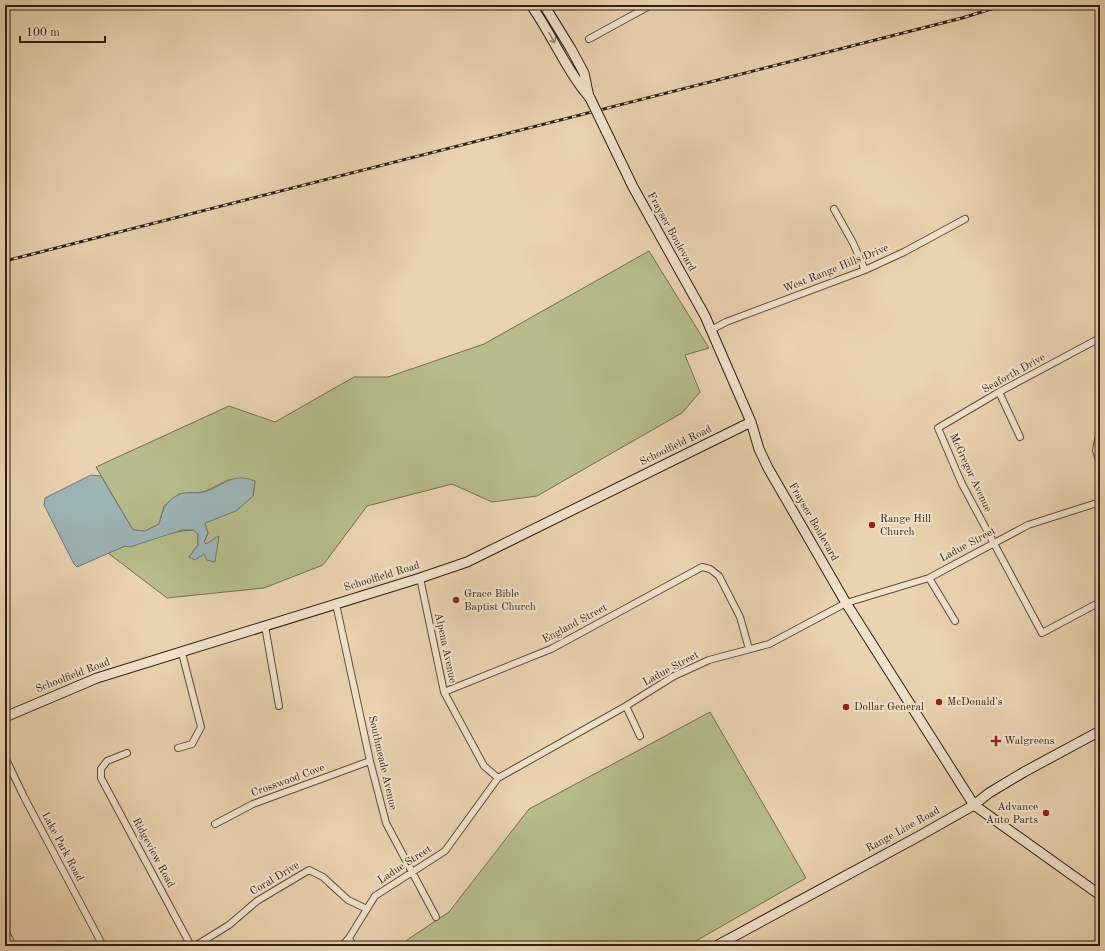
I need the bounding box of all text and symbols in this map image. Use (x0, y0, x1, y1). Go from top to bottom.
scale bar (20, 18, 105, 44)
text: 100 m (26, 27, 60, 39)
one-way arrow (548, 32, 556, 44)
street label: Frayser Boulevard (645, 191, 697, 274)
street label: West Range Hills Drive (782, 243, 890, 295)
street label: Seaforth Drive (981, 352, 1047, 396)
street label: Schoolfield Road (638, 424, 714, 468)
street label: McGregor Avenue (947, 432, 993, 514)
street label: Frayser Boulevard (786, 481, 840, 563)
place label: Range Hill Church (880, 514, 931, 538)
marker: Range Hill Church (867, 520, 877, 530)
street label: Ladue Street (938, 526, 998, 564)
street label: Schoolfield Road (343, 560, 421, 594)
place label: Grace Bible Baptist Church (464, 589, 536, 613)
marker: Grace Bible Baptist Church (451, 595, 461, 605)
street label: England Street (541, 602, 609, 646)
street label: Alpena Avenue (432, 612, 458, 684)
street label: Ladue Street (641, 650, 701, 688)
street label: Schoolfield Road (34, 657, 112, 695)
marker: McDonald's (934, 697, 944, 707)
place label: McDonald's (947, 697, 1003, 708)
marker: Dollar General (841, 702, 851, 712)
place label: Dollar General (854, 702, 924, 713)
street label: Southmeade Avenue (366, 715, 398, 811)
marker: Walgreens (991, 736, 1001, 746)
place label: Walgreens (1004, 736, 1055, 747)
street label: Crosswood Cove (250, 763, 326, 799)
place label: Advance Auto Parts (986, 802, 1038, 826)
street label: Range Line Road (864, 805, 942, 855)
marker: Advance Auto Parts (1041, 808, 1051, 818)
street label: Lake Park Road (39, 810, 85, 884)
street label: Ridgeview Road (130, 816, 176, 890)
street label: Ladue Street (376, 844, 434, 886)
street label: Coral Drive (248, 860, 302, 898)

